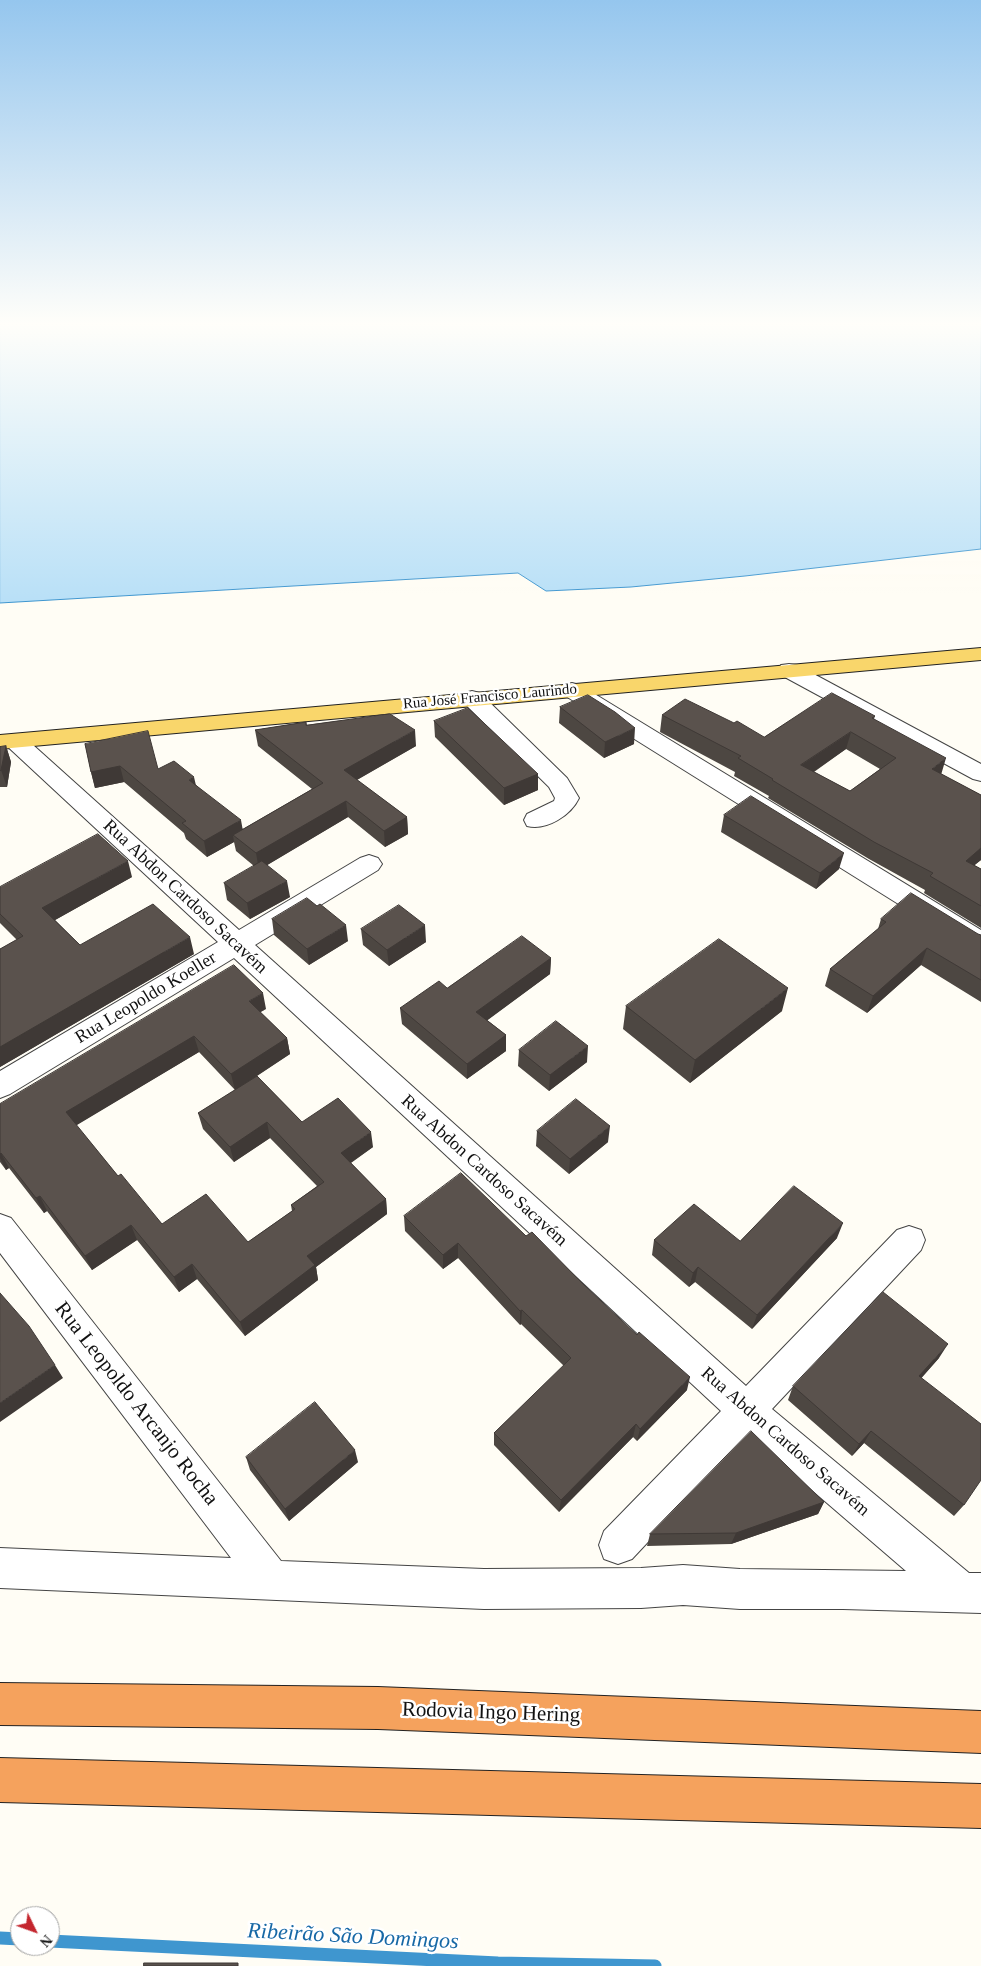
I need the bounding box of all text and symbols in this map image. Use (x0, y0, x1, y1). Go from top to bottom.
street label: Rua José Francisco Laurindo (402, 680, 578, 714)
street label: Rua Abdon Cardoso Sacavém (98, 815, 272, 979)
street label: Rua Leopoldo Koeller (71, 947, 221, 1049)
street label: Rua Abdon Cardoso Sacavém (396, 1091, 572, 1251)
street label: Rua Leopoldo Arcanjo Rocha (49, 1297, 223, 1511)
street label: Rua Abdon Cardoso Sacavém (696, 1363, 874, 1521)
street label: Rodovia Ingo Hering (401, 1697, 581, 1729)
north arrow (10, 1906, 60, 1956)
water label: Ribeirão São Domingos (247, 1918, 459, 1956)
text: N (37, 1932, 55, 1949)

